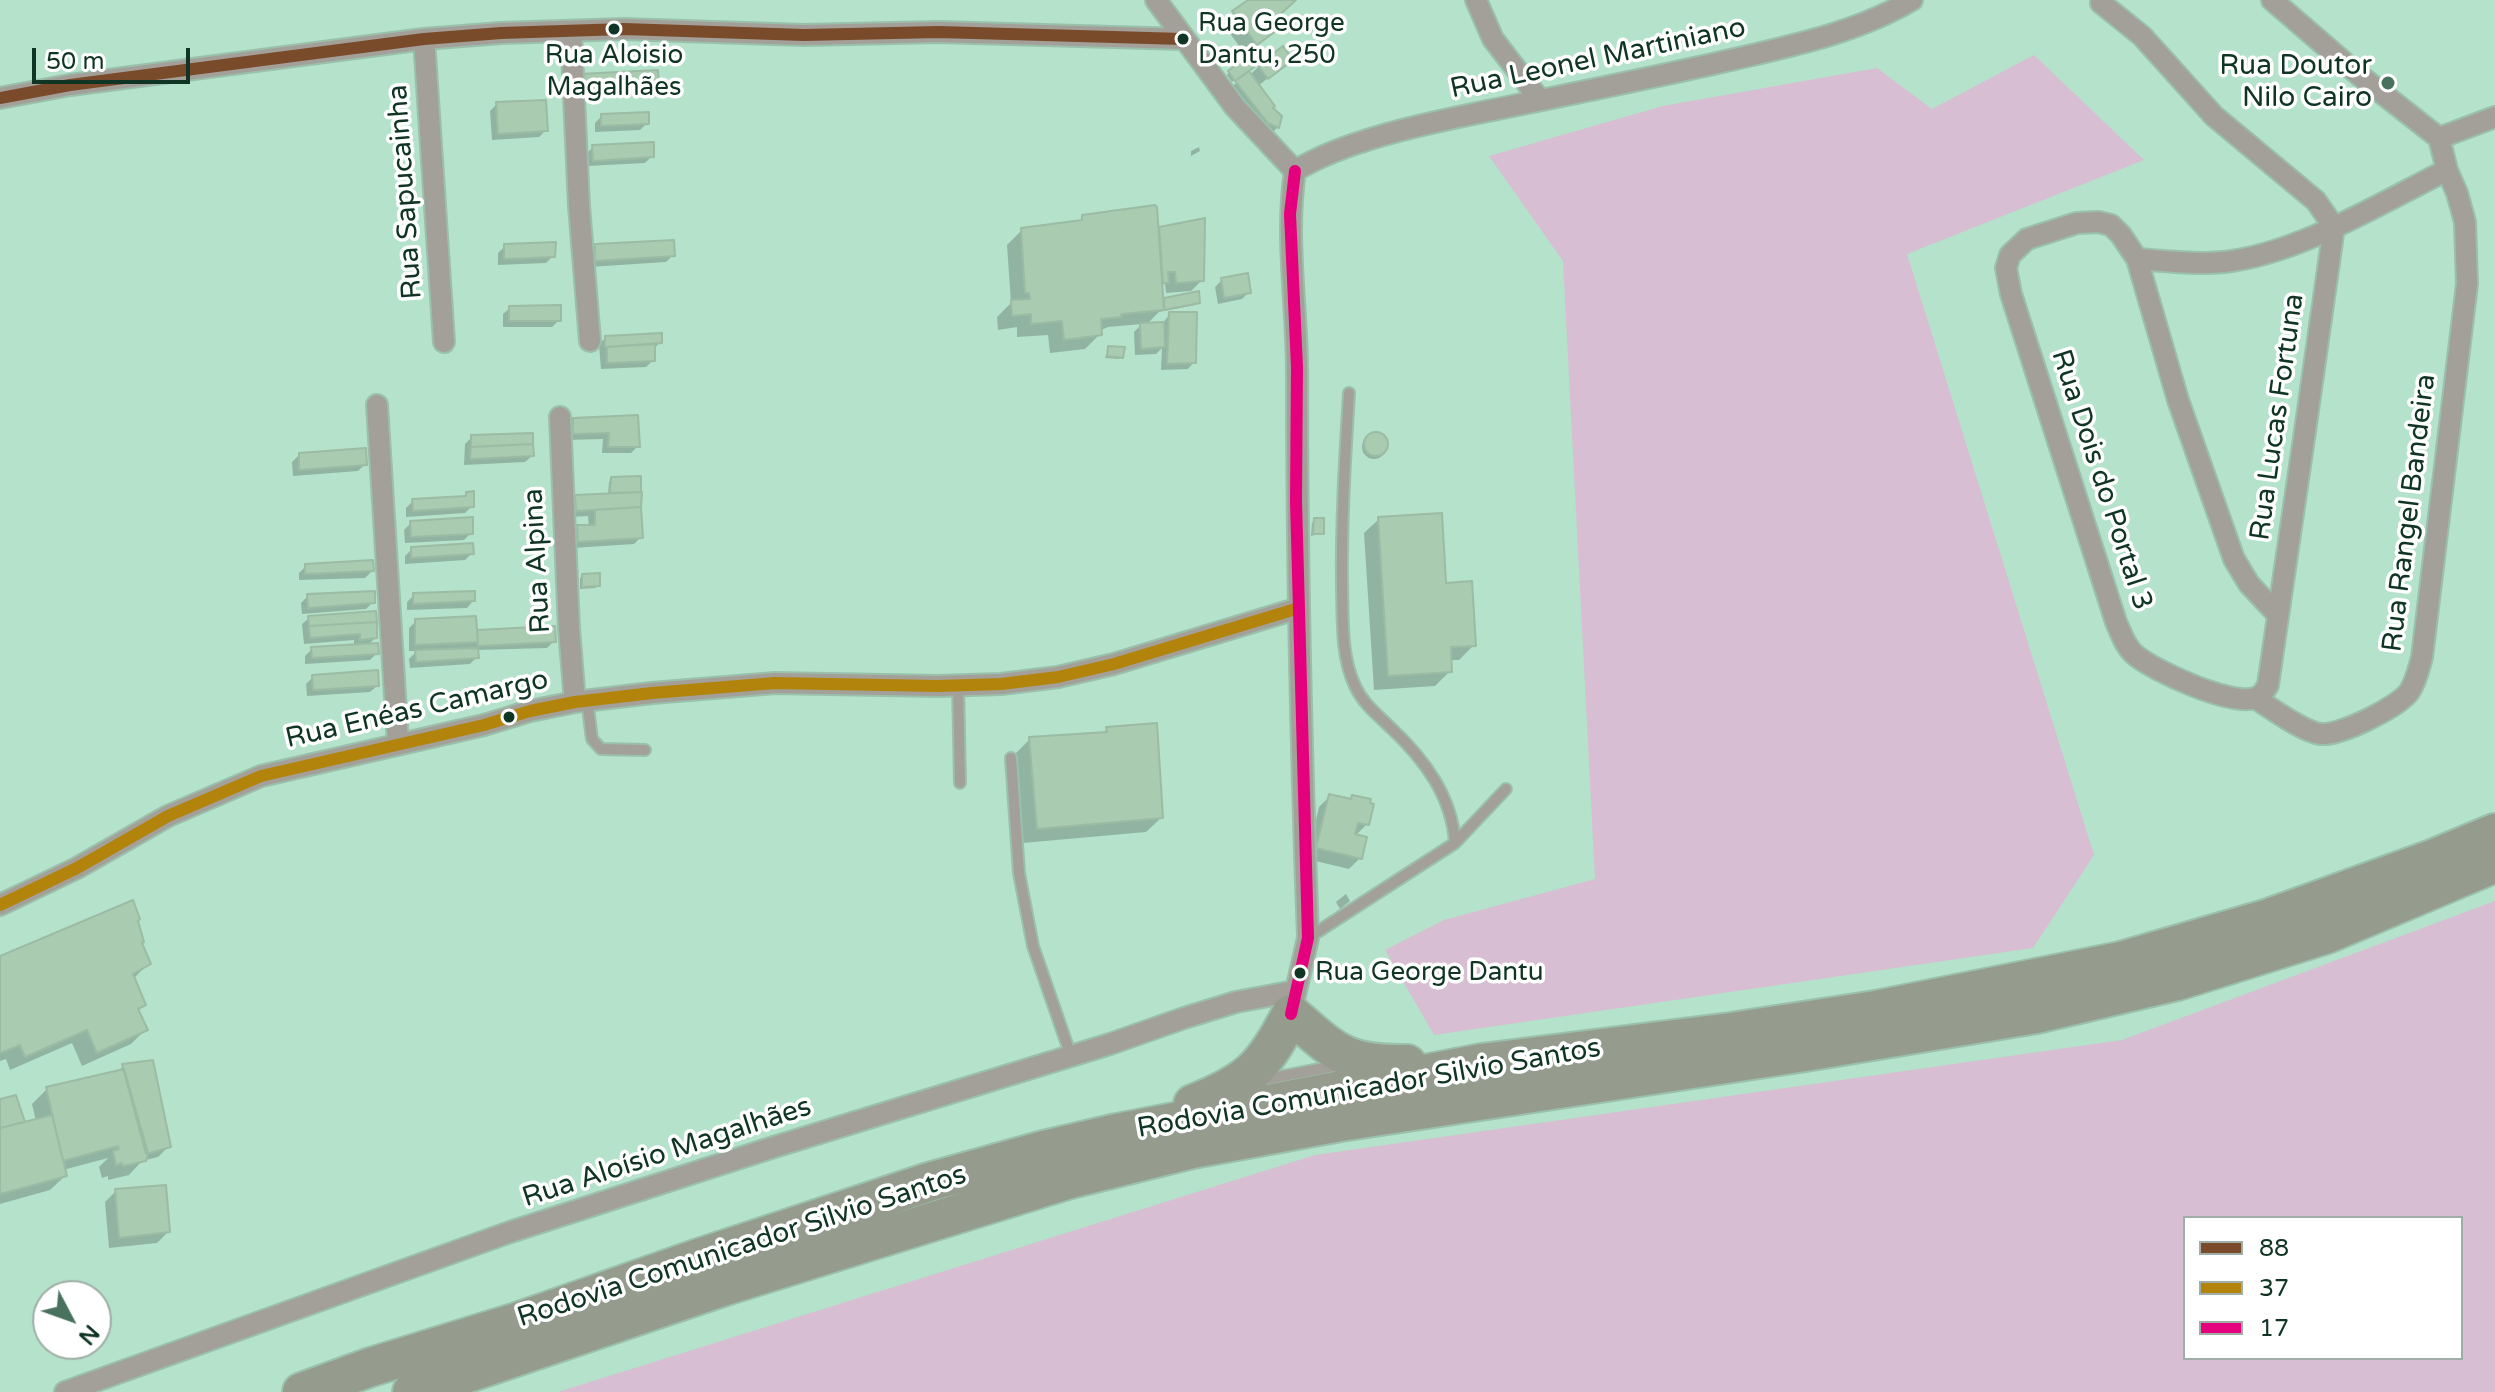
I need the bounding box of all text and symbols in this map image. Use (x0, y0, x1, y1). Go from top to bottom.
place label: Rua George Dantu, 250 (1198, 8, 1345, 70)
street label: Rua Leonel Martiniano (1447, 11, 1749, 107)
marker: Rua Aloisio Magalhães (606, 21, 622, 37)
marker: Rua George Dantu, 250 (1175, 31, 1191, 47)
scale bar (36, 32, 194, 82)
place label: Rua Aloisio Magalhães (545, 40, 683, 102)
text: 50 m (46, 47, 104, 76)
place label: Rua Doutor Nilo Cairo (2219, 50, 2372, 116)
marker: Rua Doutor Nilo Cairo (2379, 74, 2397, 92)
street label: Rua Sapucainha (382, 84, 430, 300)
street label: Rua Lucas Fortuna (2244, 291, 2312, 543)
street label: Rua Dois do Portal 3 (2043, 346, 2159, 614)
street label: Rua Rangel Bandeira (2376, 372, 2444, 654)
street label: Rua Alpina (517, 488, 559, 634)
street label: Rua Enéas Camargo (282, 663, 552, 757)
unlabelled marker (501, 709, 517, 725)
place label: Rua George Dantu (1315, 957, 1544, 989)
marker: Rua George Dantu (1292, 965, 1308, 981)
street label: Rodovia Comunicador Silvio Santos (1135, 1032, 1603, 1146)
street label: Rua Aloísio Magalhães (518, 1090, 816, 1216)
street label: Rodovia Comunicador Silvio Santos (513, 1158, 971, 1336)
legend (2183, 1216, 2463, 1360)
text: 88 (2259, 1234, 2289, 1263)
text: 37 (2259, 1274, 2289, 1303)
north arrow (32, 1280, 112, 1360)
text: 17 (2259, 1314, 2289, 1343)
text: N (73, 1319, 104, 1350)

